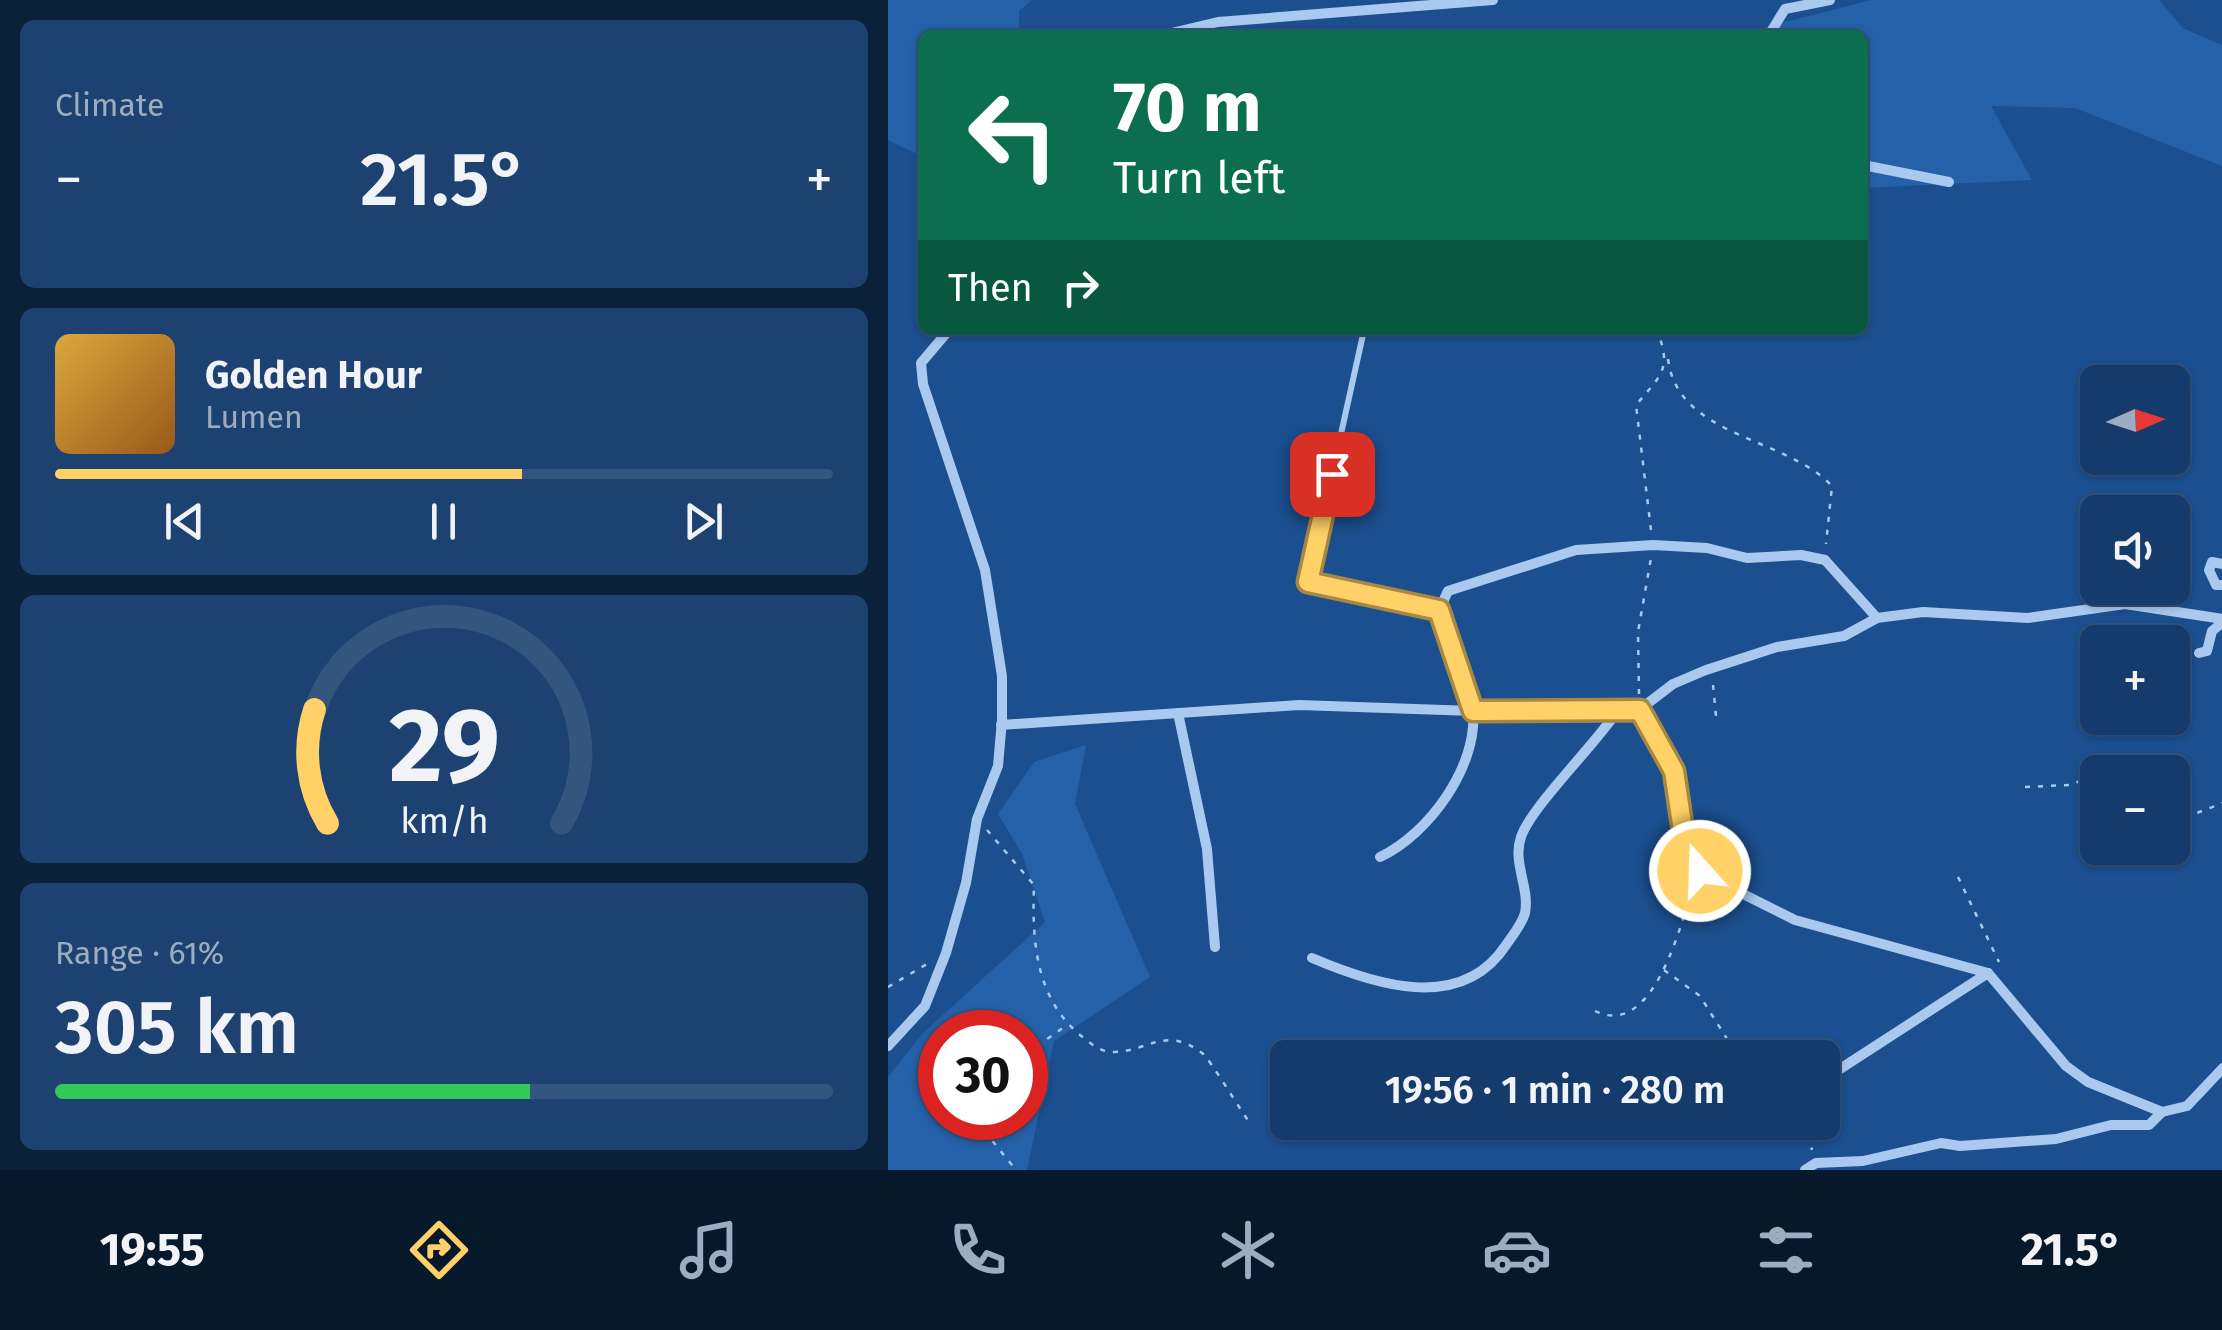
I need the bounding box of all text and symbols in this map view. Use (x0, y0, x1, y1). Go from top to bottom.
text: 70 m (1113, 66, 1262, 150)
icon: left (948, 70, 1078, 200)
text: Climate (55, 86, 164, 124)
text: 21.5° (360, 135, 528, 225)
text: − (55, 147, 83, 213)
text: + (806, 147, 833, 213)
text: Turn left (1113, 151, 1285, 205)
icon: right (1053, 260, 1108, 315)
text: Then (948, 265, 1033, 311)
text: Golden Hour (205, 352, 422, 398)
north arrow (2080, 365, 2190, 475)
map controls (2080, 365, 2190, 865)
text: Lumen (205, 398, 303, 436)
pin (1290, 432, 1375, 517)
icon: arrive (1305, 447, 1360, 502)
icon: previous (157, 494, 212, 549)
icon: pause (416, 494, 471, 549)
icon: next (676, 494, 731, 549)
button: sound (2080, 495, 2190, 605)
button: + (2080, 625, 2190, 735)
text: 29 (389, 684, 499, 809)
button: − (2080, 755, 2190, 865)
text: km/h (400, 800, 488, 842)
position arrow (1648, 819, 1752, 923)
text: Range · 61% (55, 934, 224, 972)
text: 305 km (55, 983, 299, 1073)
speed limit sign: 30 (918, 1010, 1048, 1140)
text: 19:56 · 1 min · 280 m (1385, 1067, 1725, 1113)
icon: directions (404, 1215, 474, 1285)
icon: music (674, 1215, 744, 1285)
icon: phone (943, 1215, 1013, 1285)
icon: climate (1213, 1215, 1283, 1285)
icon: car (1482, 1215, 1552, 1285)
icon: filters (1751, 1215, 1821, 1285)
text: 19:55 (100, 1223, 205, 1277)
text: 21.5° (2021, 1223, 2122, 1277)

